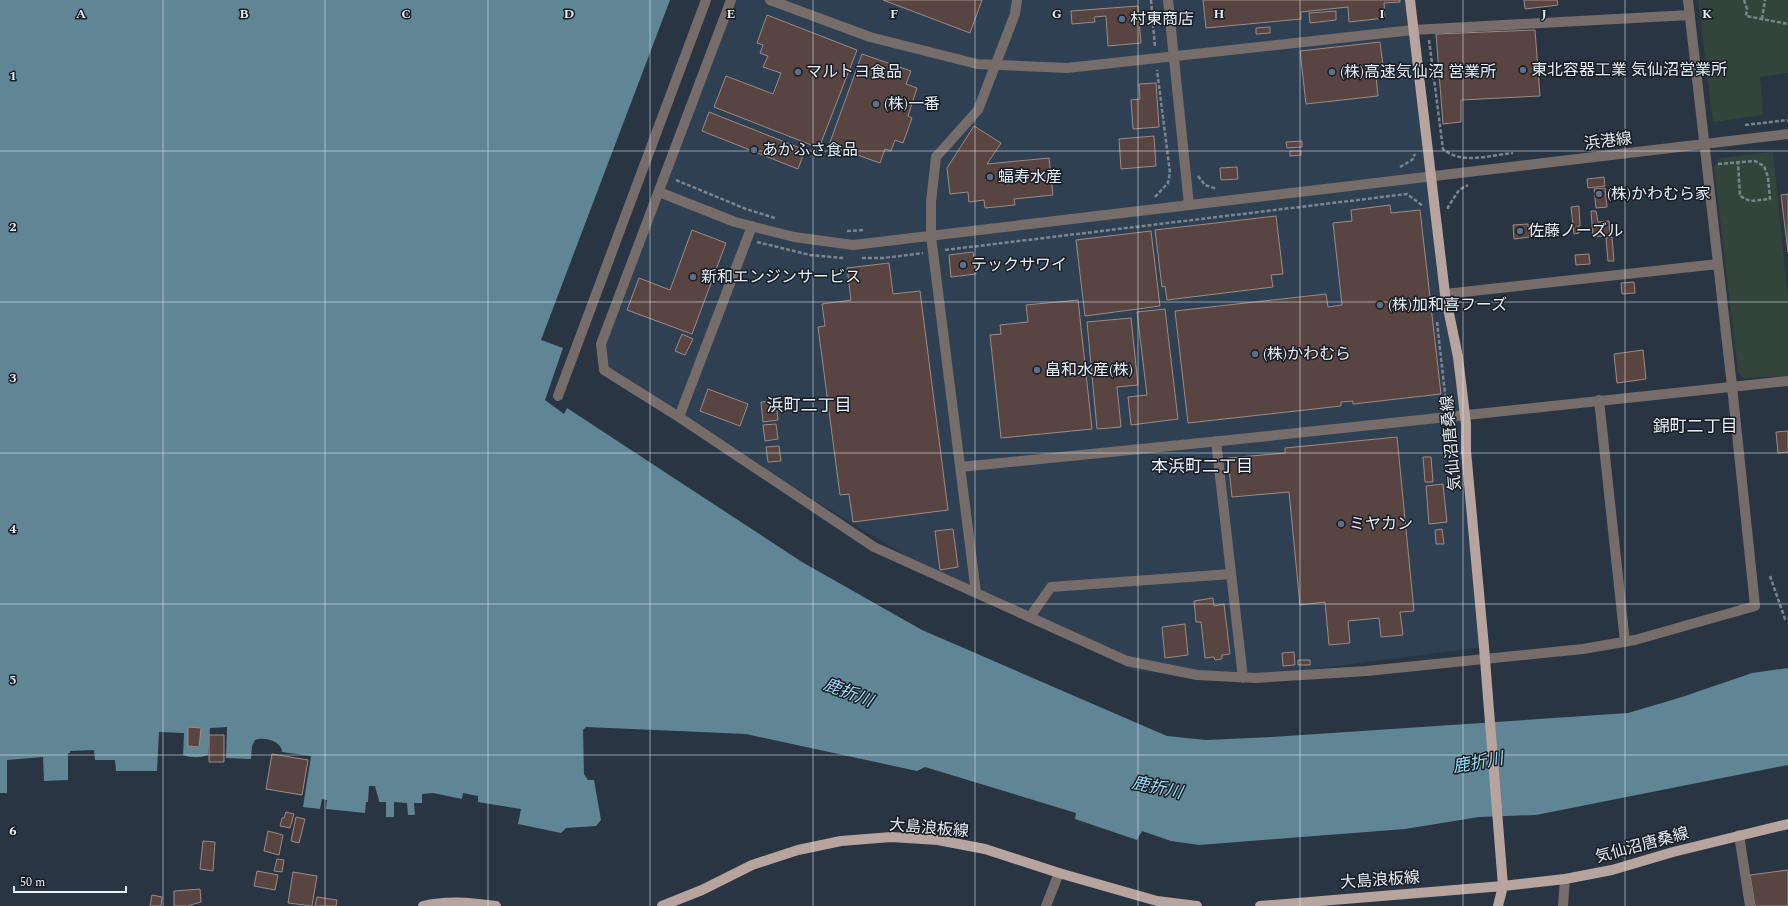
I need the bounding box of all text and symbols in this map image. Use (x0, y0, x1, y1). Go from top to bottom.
text: A (76, 4, 86, 24)
text: B (239, 4, 249, 24)
text: C (401, 4, 411, 24)
text: D (564, 4, 574, 24)
text: E (727, 4, 736, 24)
text: F (890, 4, 898, 24)
text: G (1052, 4, 1062, 24)
text: H (1214, 4, 1225, 24)
text: I (1379, 4, 1385, 24)
text: J (1541, 4, 1547, 24)
text: K (1702, 4, 1712, 24)
place label: 村東商店 (1130, 7, 1194, 31)
marker: 村東商店 (1117, 14, 1127, 24)
place label: 東北容器工業 気仙沼営業所 (1531, 58, 1727, 82)
place label: マルトヨ食品 (806, 60, 902, 84)
place label: (株)高速気仙沼 営業所 (1340, 60, 1496, 84)
marker: 東北容器工業 気仙沼営業所 (1518, 65, 1528, 75)
text: 1 (9, 66, 17, 86)
marker: マルトヨ食品 (793, 67, 803, 77)
marker: (株)高速気仙沼 営業所 (1327, 67, 1337, 77)
place label: (株)一番 (884, 92, 940, 116)
marker: (株)一番 (871, 99, 881, 109)
street label: 浜港線 (1583, 126, 1633, 156)
place label: あかふさ食品 (762, 138, 858, 162)
marker: あかふさ食品 (749, 145, 759, 155)
place label: 蝠寿水産 (998, 165, 1062, 189)
marker: 蝠寿水産 (985, 172, 995, 182)
place label: (株)かわむら家 (1607, 182, 1711, 206)
marker: (株)かわむら家 (1594, 189, 1604, 199)
text: 2 (9, 217, 17, 237)
place label: 佐藤ノーズル (1528, 219, 1623, 243)
marker: 佐藤ノーズル (1515, 226, 1525, 236)
place label: テックサワイ (971, 253, 1067, 277)
marker: テックサワイ (958, 260, 968, 270)
place label: 新和エンジンサービス (701, 265, 861, 289)
marker: 新和エンジンサービス (688, 272, 698, 282)
place label: (株)加和喜フーズ (1388, 293, 1507, 317)
marker: (株)加和喜フーズ (1375, 300, 1385, 310)
place label: (株)かわむら (1263, 342, 1351, 366)
marker: (株)かわむら (1250, 349, 1260, 359)
place label: 畠和水産(株) (1045, 358, 1133, 382)
marker: 畠和水産(株) (1032, 365, 1042, 375)
text: 3 (9, 368, 17, 388)
district label: 浜町二丁目 (767, 393, 852, 419)
street label: 気仙沼唐桑線 (1435, 394, 1467, 492)
district label: 錦町二丁目 (1653, 414, 1738, 440)
district label: 本浜町二丁目 (1151, 454, 1253, 480)
place label: ミヤカン (1349, 512, 1413, 536)
text: 4 (9, 519, 17, 539)
marker: ミヤカン (1336, 519, 1346, 529)
text: 5 (9, 670, 17, 690)
water label: 鹿折川 (820, 672, 878, 715)
water label: 鹿折川 (1451, 745, 1507, 780)
water label: 鹿折川 (1129, 770, 1187, 806)
street label: 大島浪板線 (888, 813, 970, 843)
text: 6 (9, 821, 17, 841)
street label: 気仙沼唐桑線 (1593, 821, 1691, 869)
street label: 大島浪板線 (1339, 865, 1421, 895)
scale bar (14, 868, 126, 894)
text: 50 m (20, 873, 45, 892)

